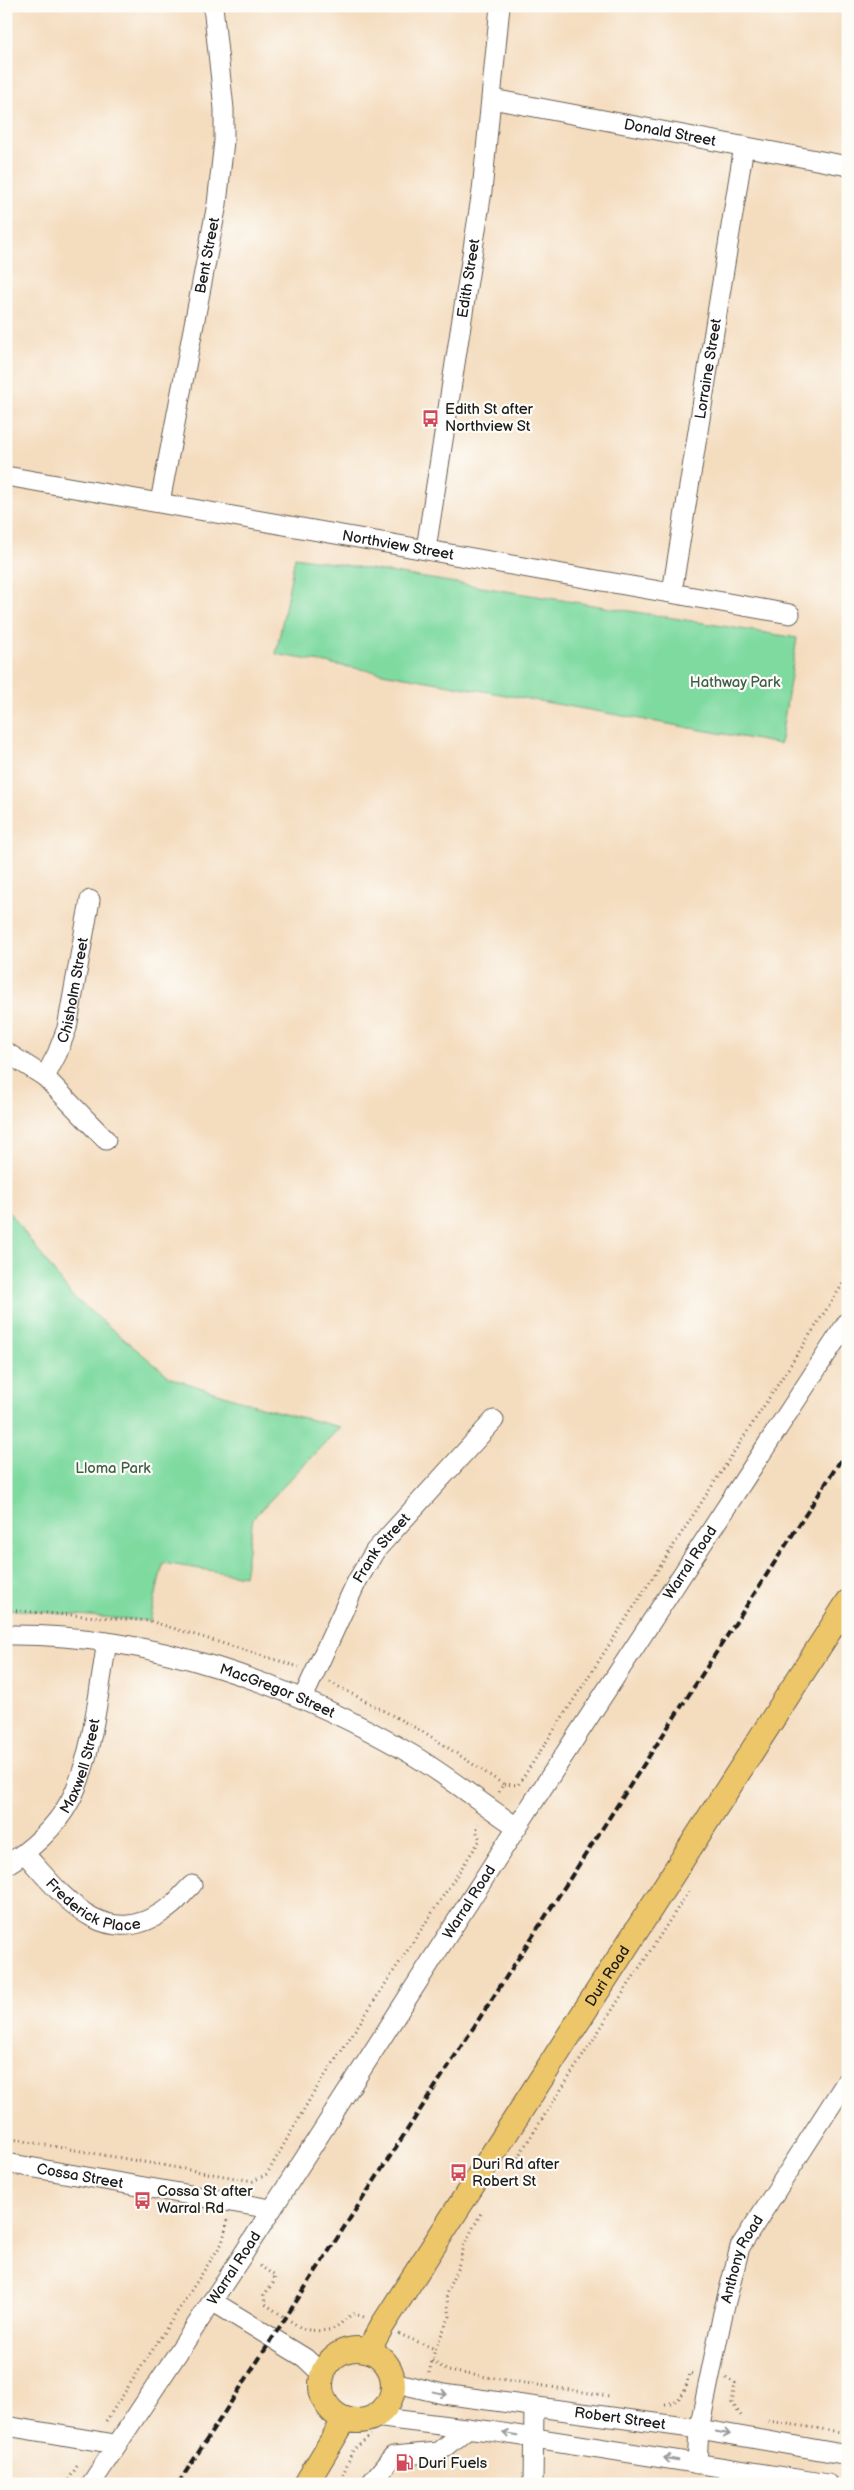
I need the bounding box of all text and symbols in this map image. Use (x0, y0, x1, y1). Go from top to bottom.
street label: Donald Street (622, 115, 718, 151)
street label: Bent Street (191, 215, 224, 295)
street label: Edith Street (453, 237, 484, 319)
street label: Lorraine Street (691, 317, 726, 421)
place label: Edith St after Northview St (445, 400, 534, 436)
bus stop icon: Edith St after Northview St (421, 408, 441, 428)
street label: Northview Street (341, 526, 456, 565)
park label: Hathway Park (690, 673, 781, 692)
street label: Chisholm Street (53, 936, 93, 1046)
park label: Lloma Park (75, 1459, 151, 1478)
street label: Frank Street (349, 1509, 415, 1587)
street label: Warral Road (659, 1522, 721, 1603)
street label: MacGregor Street (217, 1660, 338, 1723)
street label: Maxwell Street (56, 1717, 105, 1817)
street label: Warral Road (439, 1862, 500, 1943)
street label: Frederick Place (41, 1874, 143, 1935)
street label: Duri Road (581, 1942, 634, 2010)
place label: Duri Rd after Robert St (472, 2155, 560, 2191)
street label: Cossa Street (35, 2159, 125, 2193)
bus stop icon: Duri Rd after Robert St (448, 2163, 468, 2183)
place label: Cossa St after Warral Rd (157, 2182, 253, 2218)
bus stop icon: Cossa St after Warral Rd (133, 2190, 153, 2210)
street label: Anthony Road (717, 2212, 768, 2305)
street label: Warral Road (203, 2228, 265, 2309)
one-way arrow (432, 2389, 448, 2398)
street label: Robert Street (573, 2403, 667, 2434)
one-way arrow (503, 2429, 519, 2439)
one-way arrow (714, 2429, 730, 2438)
fuel station icon: Duri Fuels (394, 2453, 414, 2473)
place label: Duri Fuels (418, 2454, 488, 2473)
one-way arrow (663, 2454, 679, 2464)

